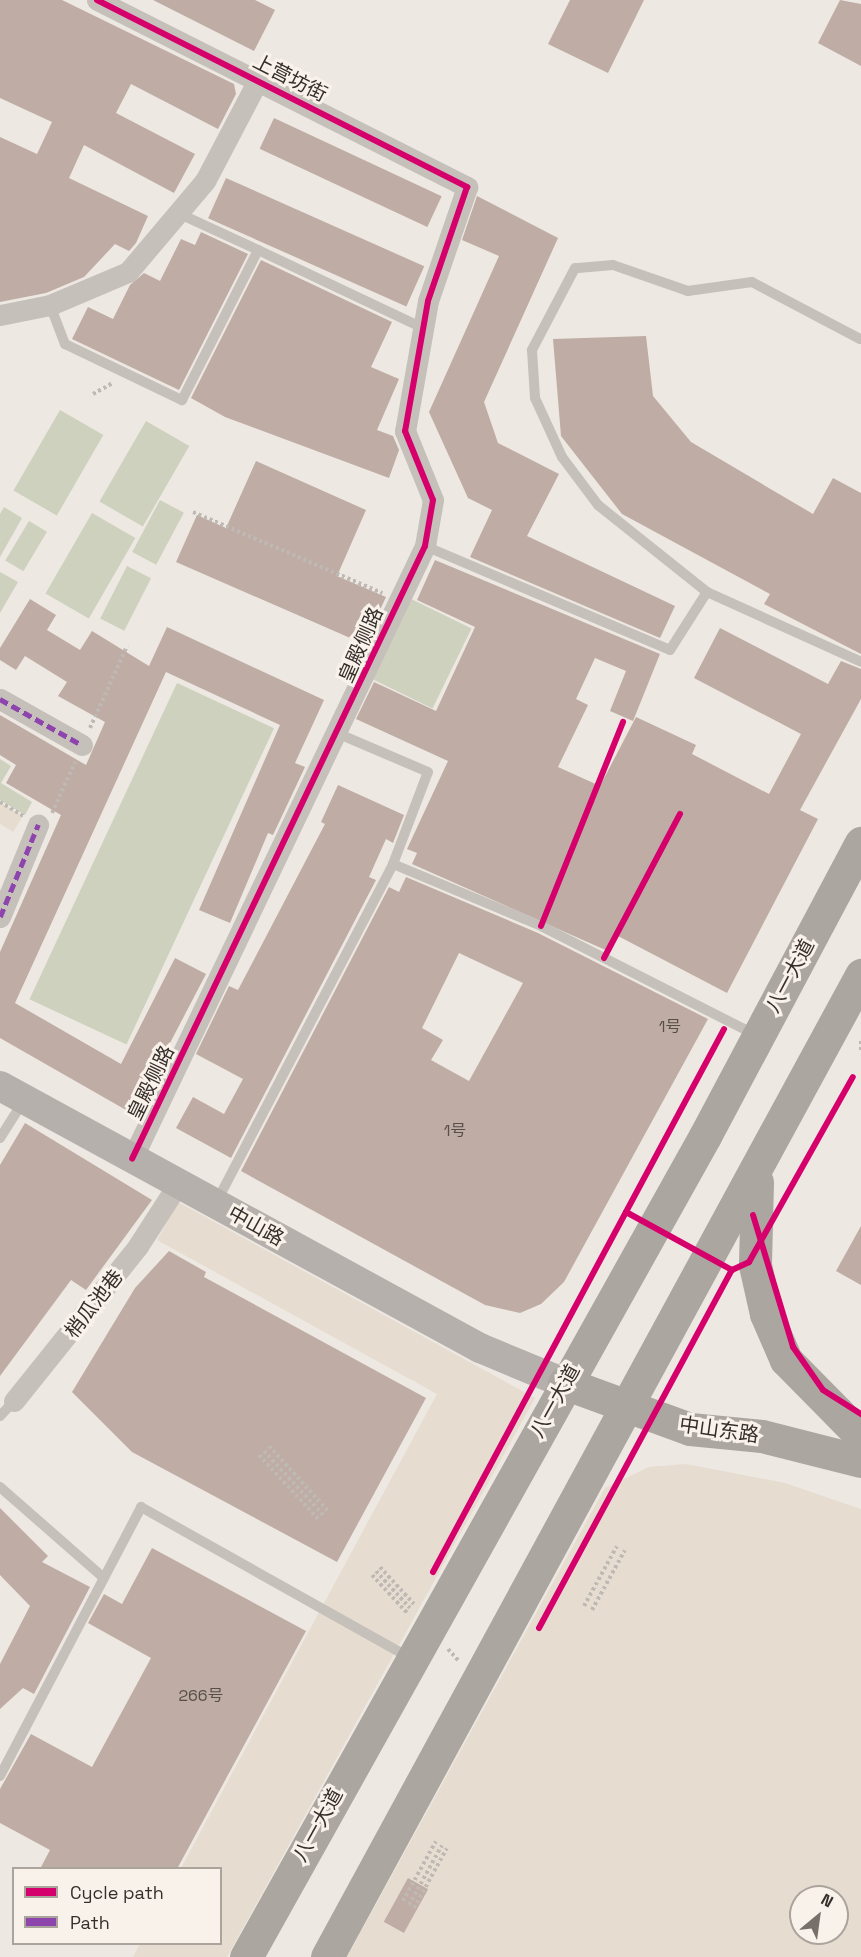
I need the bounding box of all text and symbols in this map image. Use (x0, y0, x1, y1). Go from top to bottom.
street label: 上营坊街 (249, 49, 331, 107)
street label: 皇殿侧路 (334, 604, 388, 686)
street label: 八一大道 (761, 935, 819, 1017)
house number: 1号 (659, 1017, 681, 1037)
street label: 皇殿侧路 (123, 1042, 179, 1124)
house number: 1号 (444, 1121, 466, 1141)
street label: 中山路 (224, 1201, 288, 1251)
street label: 梢瓜池巷 (60, 1265, 128, 1343)
street label: 八一大道 (525, 1360, 585, 1442)
street label: 中山东路 (678, 1413, 760, 1447)
house number: 266号 (178, 1686, 224, 1706)
street label: 八一大道 (288, 1784, 348, 1866)
legend (12, 1867, 222, 1945)
text: Cycle path (70, 1881, 164, 1904)
north arrow (789, 1885, 849, 1945)
text: N (817, 1889, 837, 1912)
text: Path (70, 1911, 110, 1934)

